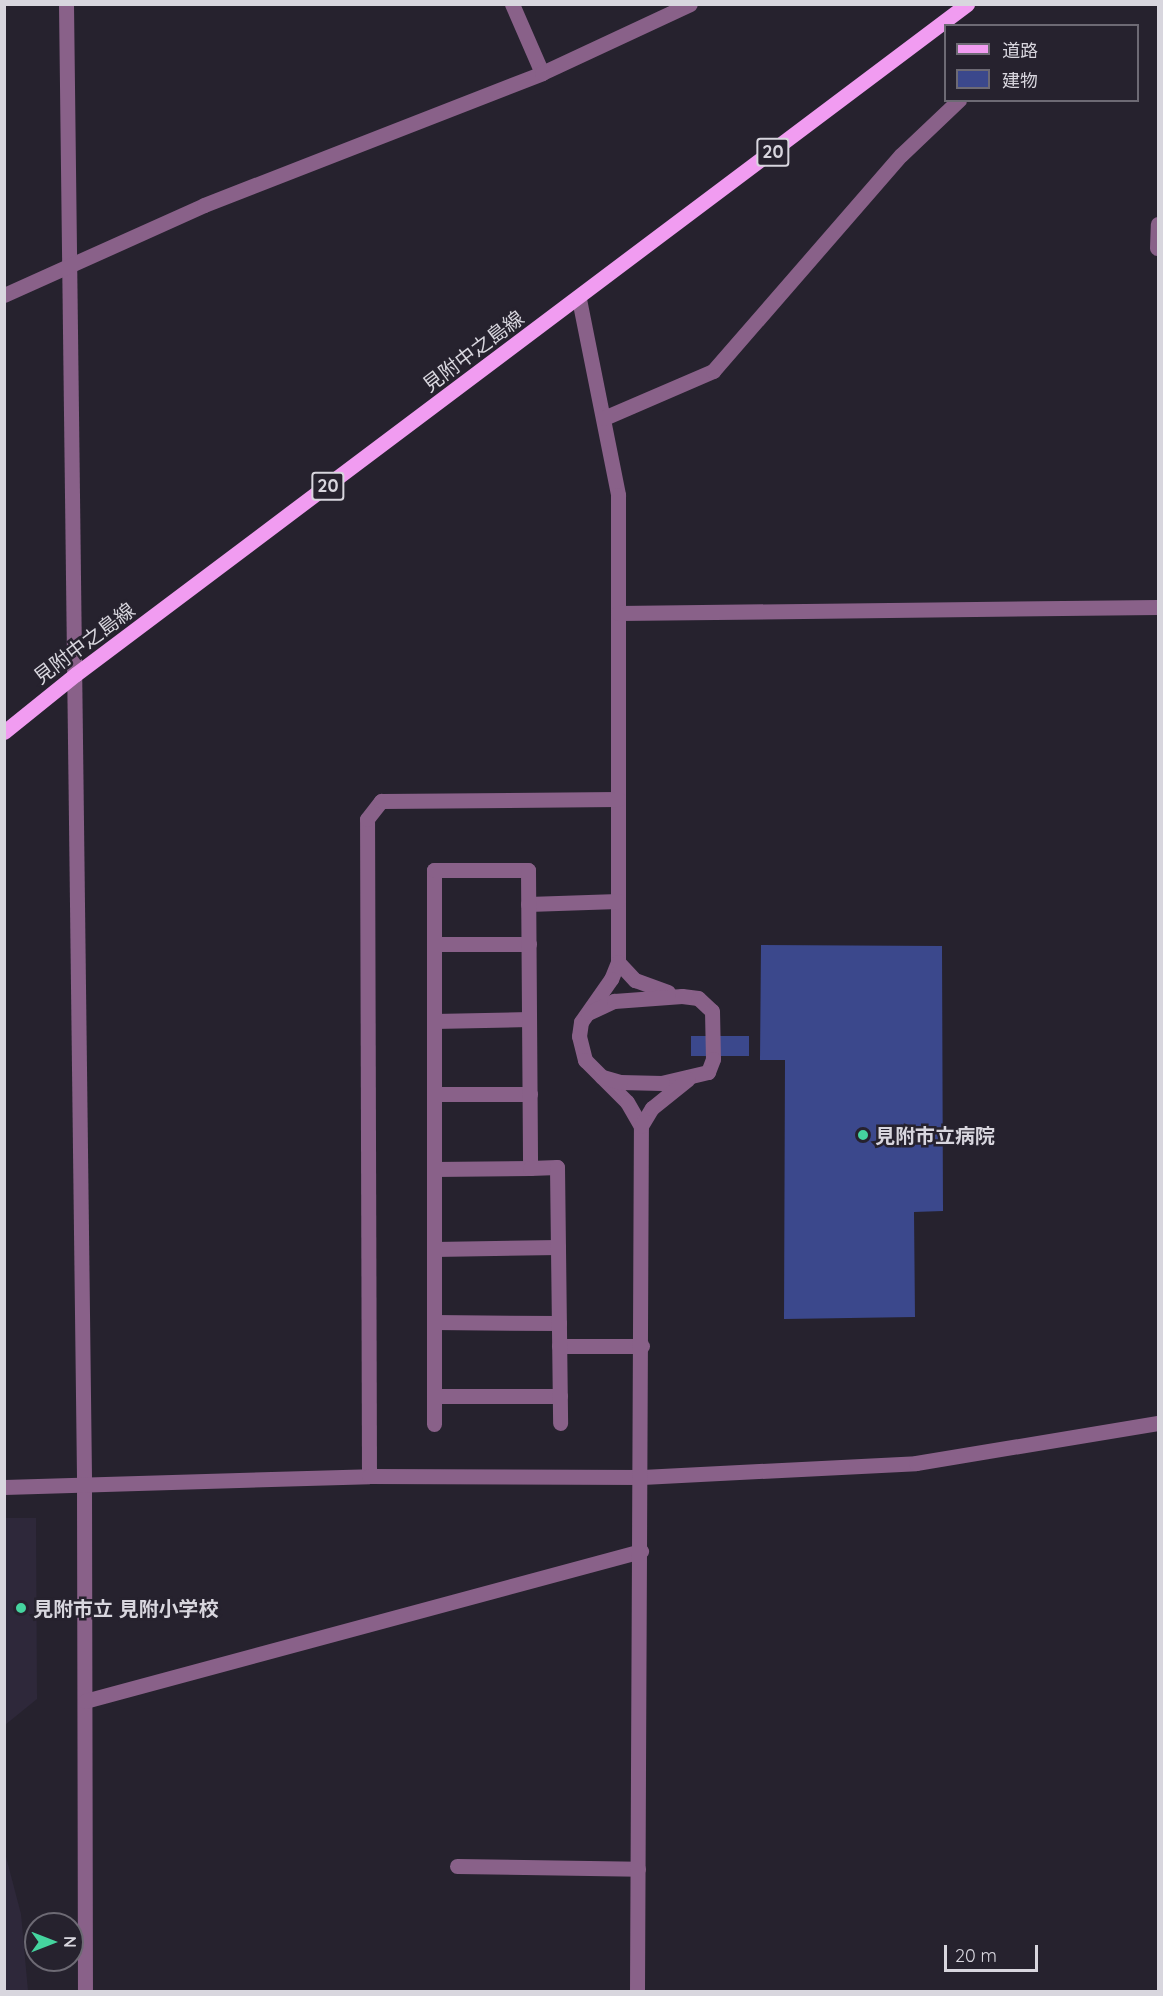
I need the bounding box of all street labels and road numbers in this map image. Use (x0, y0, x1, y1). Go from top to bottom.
road number: 20 (755, 137, 791, 167)
street label: 見附中之島線 (418, 305, 528, 397)
road number: 20 (310, 471, 346, 501)
street label: 見附中之島線 (29, 597, 139, 689)

